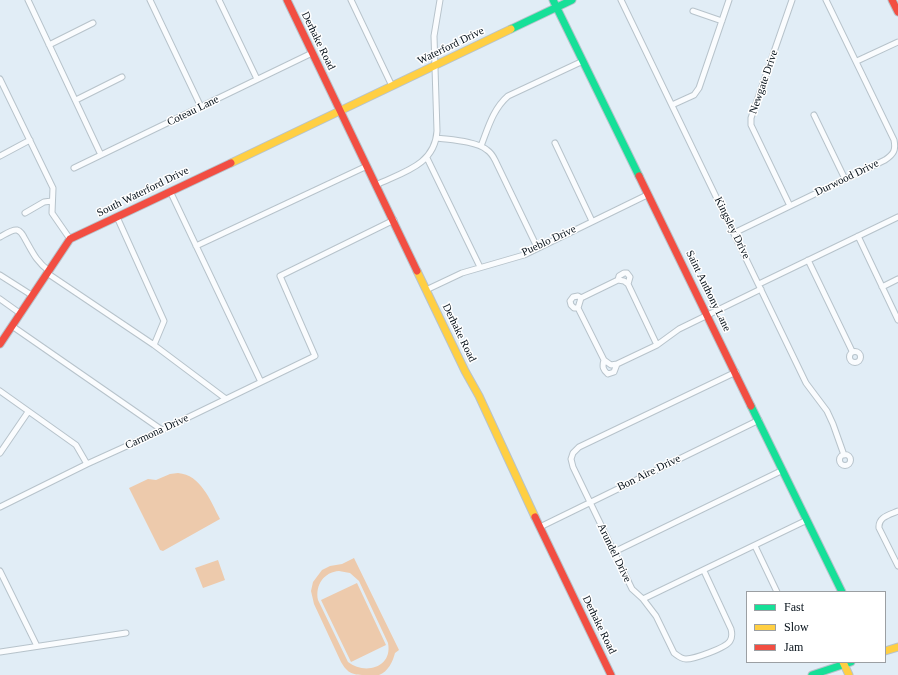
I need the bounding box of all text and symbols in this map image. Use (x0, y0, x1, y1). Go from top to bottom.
street label: Derhake Road (298, 10, 338, 72)
street label: Waterford Drive (416, 24, 486, 68)
street label: Newgate Drive (747, 48, 781, 116)
street label: Coteau Lane (165, 93, 221, 129)
street label: Durwood Drive (813, 157, 881, 199)
street label: South Waterford Drive (95, 164, 191, 220)
street label: Kingsley Drive (711, 195, 753, 261)
street label: Pueblo Drive (520, 223, 578, 259)
street label: Saint Anthony Lane (683, 248, 733, 334)
street label: Derhake Road (439, 302, 479, 364)
street label: Carmona Drive (123, 412, 191, 452)
street label: Bon Aire Drive (615, 452, 683, 494)
street label: Arundel Drive (594, 521, 634, 585)
legend (746, 591, 886, 663)
street label: Derhake Road (579, 594, 619, 656)
text: Fast (784, 600, 804, 614)
text: Slow (784, 620, 809, 634)
text: Jam (784, 640, 803, 654)

